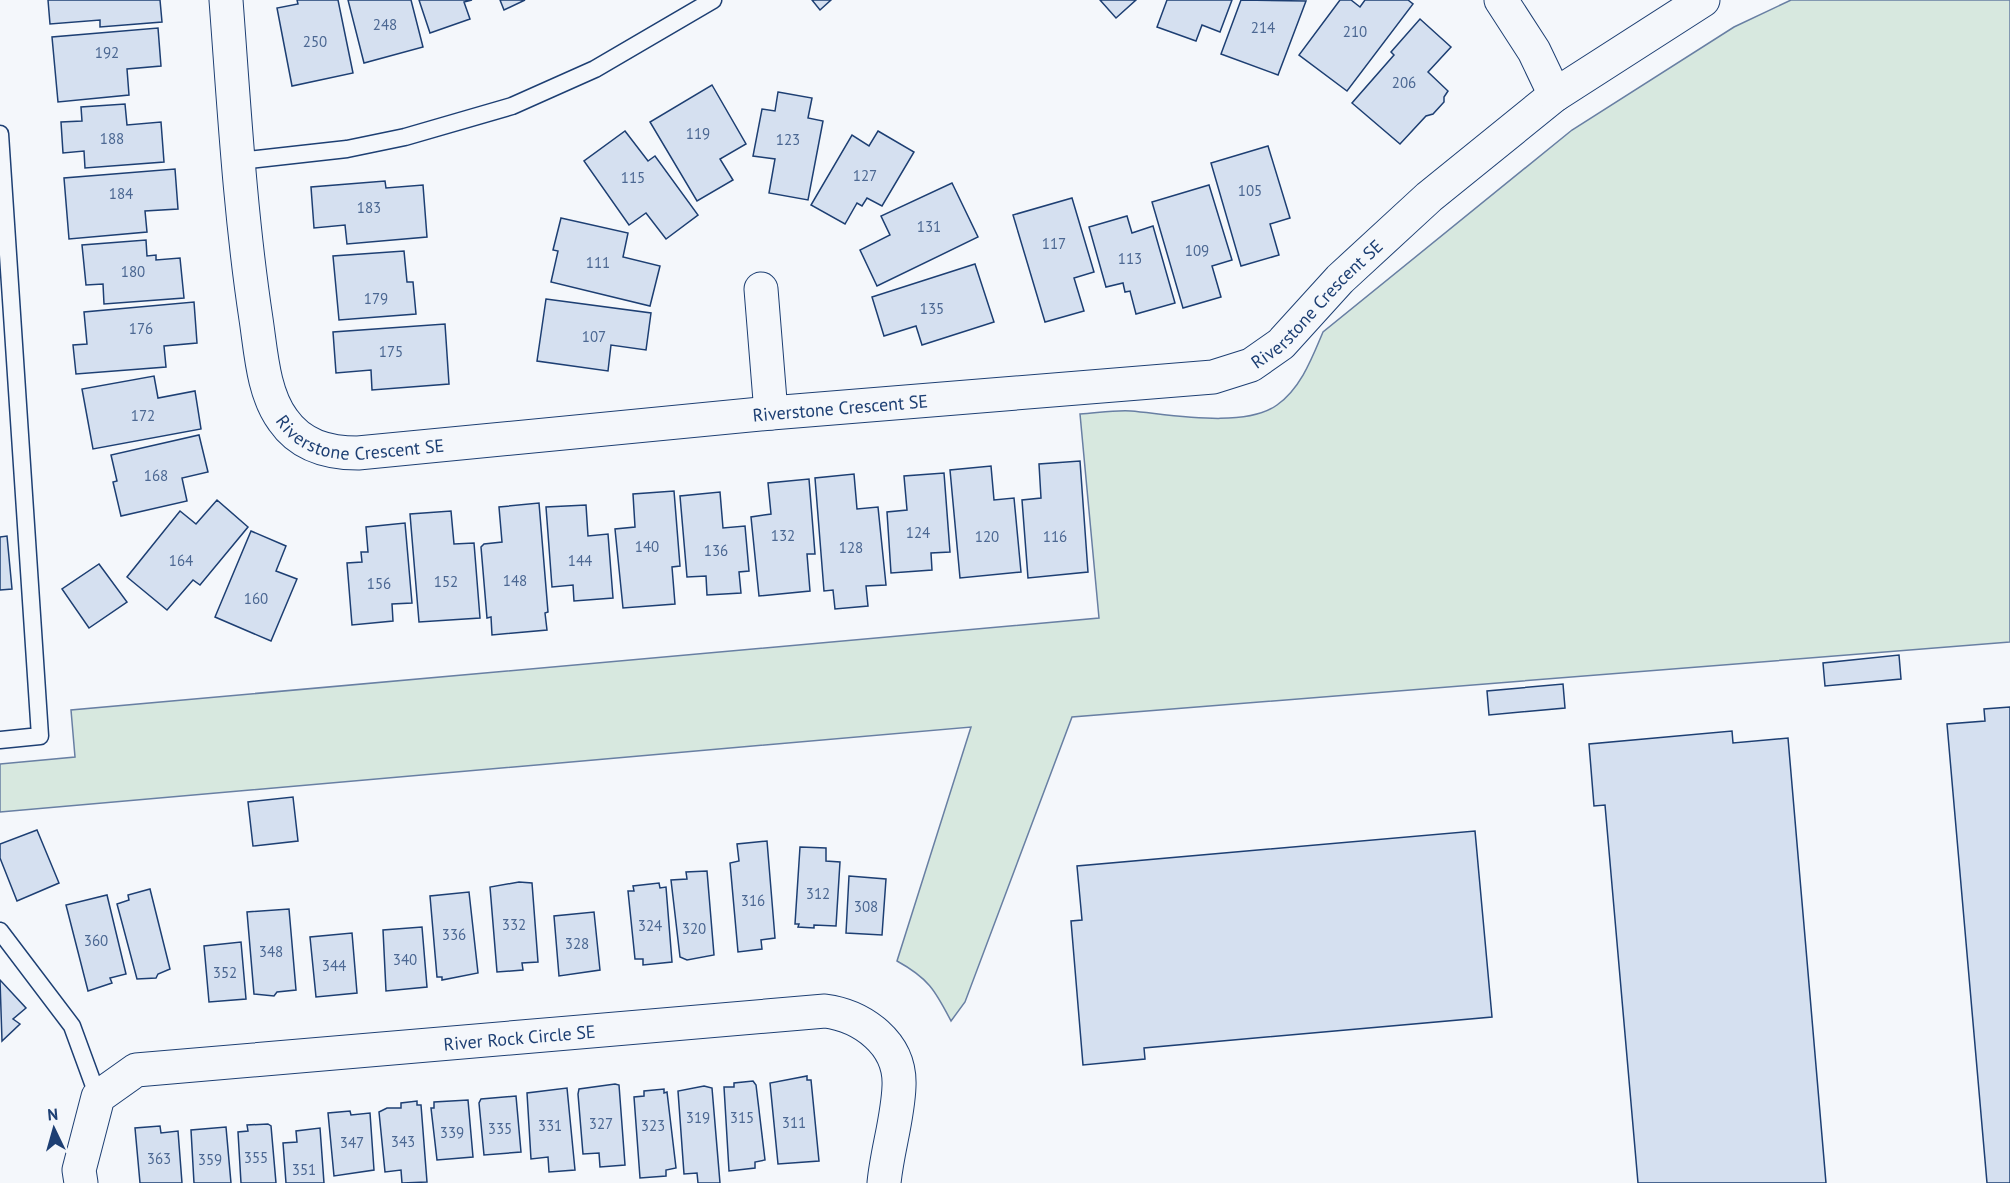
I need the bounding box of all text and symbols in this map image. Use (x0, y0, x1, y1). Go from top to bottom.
house number: 248 (373, 15, 397, 34)
house number: 214 (1251, 18, 1275, 37)
house number: 210 (1343, 22, 1367, 41)
house number: 250 (303, 32, 327, 51)
house number: 192 (95, 43, 119, 62)
house number: 206 (1392, 73, 1416, 92)
house number: 119 (686, 124, 710, 143)
house number: 188 (100, 129, 124, 148)
house number: 123 (776, 130, 800, 149)
house number: 127 (853, 166, 877, 185)
house number: 115 (621, 168, 645, 187)
house number: 105 (1238, 181, 1262, 200)
house number: 184 (109, 184, 133, 203)
house number: 183 (357, 198, 381, 217)
house number: 131 (917, 217, 941, 236)
house number: 117 (1042, 234, 1066, 253)
street label: Riverstone Crescent SE (1246, 234, 1387, 373)
house number: 109 (1185, 241, 1209, 260)
house number: 113 (1118, 249, 1142, 268)
house number: 111 (586, 253, 610, 272)
house number: 180 (121, 262, 145, 281)
house number: 179 (364, 289, 388, 308)
house number: 135 (920, 299, 944, 318)
house number: 176 (129, 319, 153, 338)
house number: 107 (582, 327, 606, 346)
house number: 175 (379, 342, 403, 361)
street label: Riverstone Crescent SE (751, 389, 929, 426)
house number: 172 (131, 406, 155, 425)
street label: Riverstone Crescent SE (271, 410, 445, 465)
house number: 168 (144, 466, 168, 485)
house number: 124 (906, 523, 930, 542)
house number: 132 (771, 526, 795, 545)
house number: 120 (975, 527, 999, 546)
house number: 116 (1043, 527, 1067, 546)
house number: 140 (635, 537, 659, 556)
house number: 128 (839, 538, 863, 557)
house number: 136 (704, 541, 728, 560)
house number: 164 (169, 551, 193, 570)
house number: 144 (568, 551, 592, 570)
house number: 148 (503, 571, 527, 590)
house number: 152 (434, 572, 458, 591)
house number: 156 (367, 574, 391, 593)
house number: 160 (244, 589, 268, 608)
house number: 312 (806, 884, 830, 903)
house number: 316 (741, 891, 765, 910)
house number: 308 (854, 897, 878, 916)
house number: 332 (502, 915, 526, 934)
house number: 324 (638, 916, 662, 935)
house number: 320 (682, 919, 706, 938)
house number: 336 (442, 925, 466, 944)
house number: 360 (84, 931, 108, 950)
house number: 328 (565, 934, 589, 953)
house number: 348 (259, 942, 283, 961)
house number: 340 (393, 950, 417, 969)
house number: 344 (322, 956, 346, 975)
house number: 352 (213, 963, 237, 982)
street label: River Rock Circle SE (442, 1019, 596, 1055)
north arrow (24, 1099, 84, 1159)
text: N (47, 1104, 59, 1124)
house number: 319 (686, 1108, 710, 1127)
house number: 315 (730, 1108, 754, 1127)
house number: 311 (782, 1113, 806, 1132)
house number: 327 (589, 1114, 613, 1133)
house number: 331 (538, 1116, 562, 1135)
house number: 323 (641, 1116, 665, 1135)
house number: 335 (488, 1119, 512, 1138)
house number: 339 (440, 1123, 464, 1142)
house number: 343 (391, 1132, 415, 1151)
house number: 347 (340, 1133, 364, 1152)
house number: 355 (244, 1148, 268, 1167)
house number: 363 (147, 1149, 171, 1168)
house number: 359 (198, 1150, 222, 1169)
house number: 351 (292, 1160, 316, 1179)

